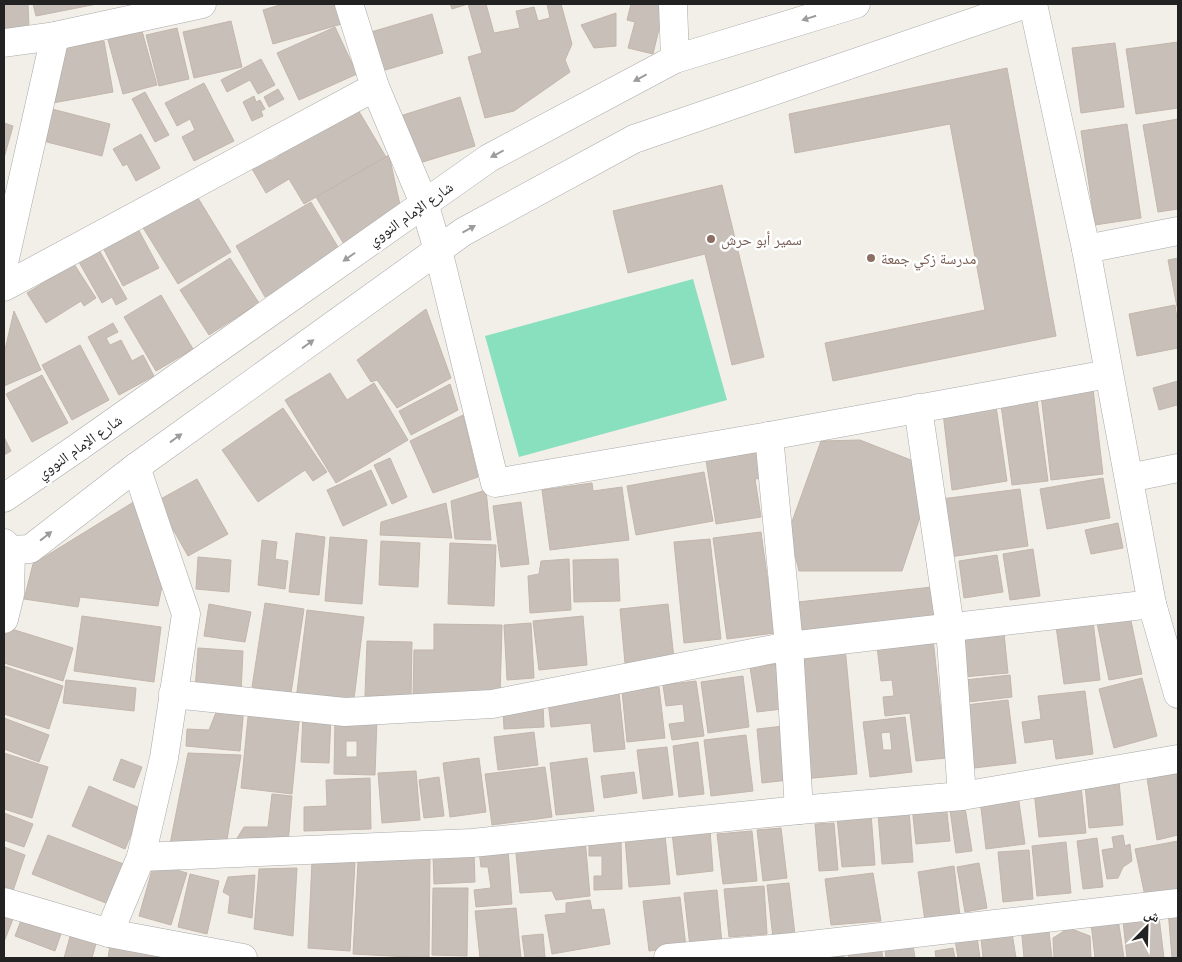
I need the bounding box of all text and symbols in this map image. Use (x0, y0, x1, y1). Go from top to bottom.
one-way arrow (802, 15, 817, 22)
one-way arrow (633, 74, 647, 82)
one-way arrow (489, 150, 504, 158)
street label: شارع الإمام النووي (363, 176, 458, 252)
one-way arrow (462, 225, 475, 234)
place label: سمير أبو حرش (721, 229, 802, 250)
marker: سمير أبو حرش (705, 233, 717, 245)
place label: مدرسة زكي جمعة (881, 248, 976, 271)
one-way arrow (343, 251, 356, 262)
marker: مدرسة زكي جمعة (865, 252, 877, 264)
one-way arrow (301, 339, 315, 349)
street label: شارع الإمام النووي (32, 409, 127, 485)
one-way arrow (169, 433, 182, 444)
one-way arrow (39, 531, 52, 542)
north arrow (1122, 902, 1172, 952)
text: ش (1142, 903, 1163, 926)

